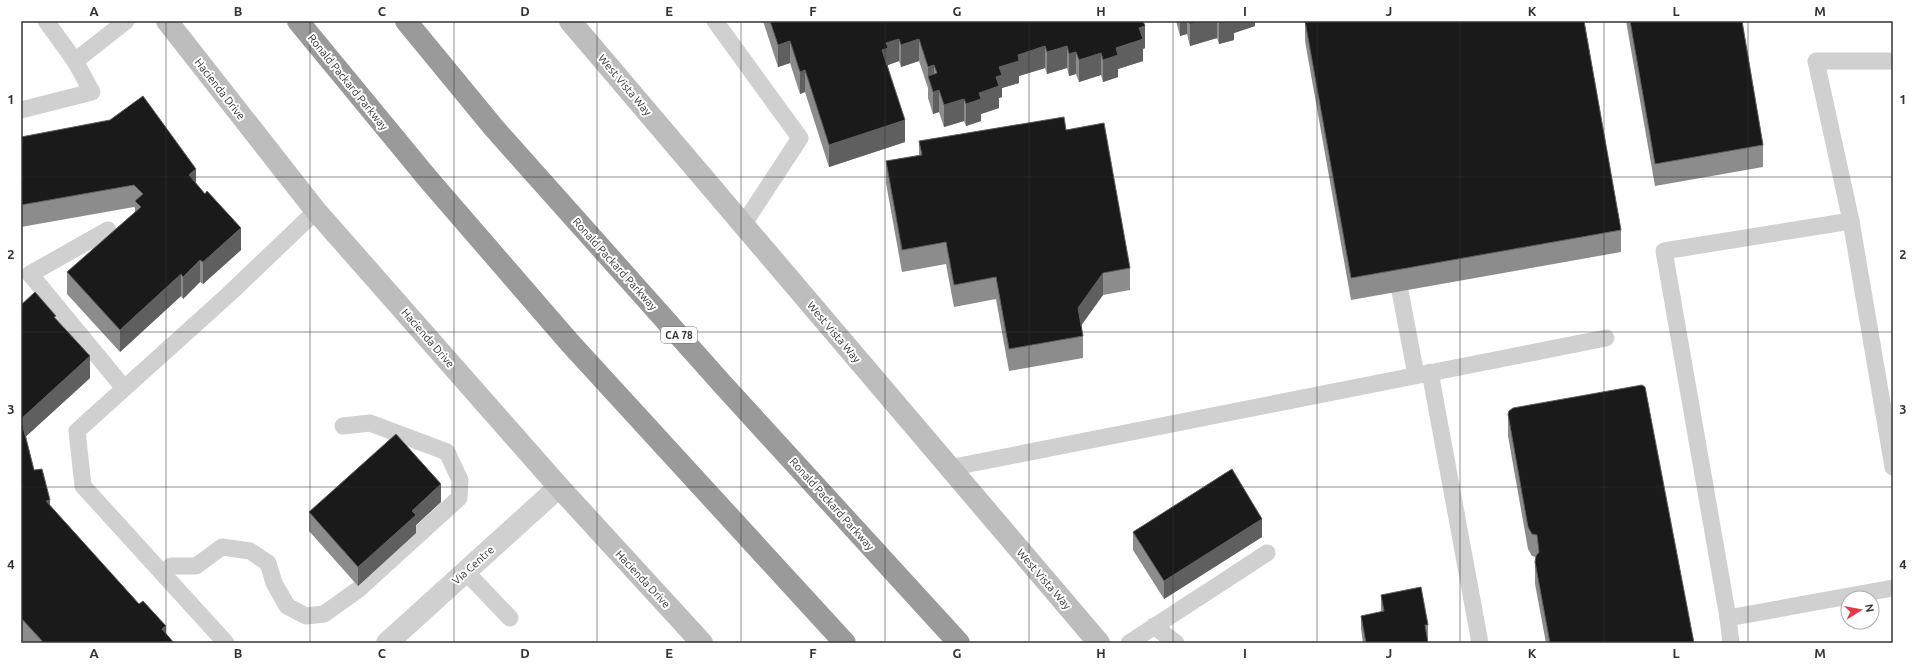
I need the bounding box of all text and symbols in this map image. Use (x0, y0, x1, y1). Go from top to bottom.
text: A (89, 4, 99, 18)
text: B (234, 4, 243, 18)
text: C (378, 4, 387, 18)
text: D (520, 4, 530, 18)
text: E (665, 4, 673, 18)
text: F (809, 4, 817, 18)
text: G (953, 4, 962, 18)
text: H (1096, 4, 1106, 18)
text: I (1243, 4, 1247, 18)
text: J (1386, 4, 1392, 18)
text: K (1528, 4, 1537, 18)
text: L (1672, 4, 1680, 18)
text: M (1814, 4, 1826, 18)
street label: Ronald Packard Parkway (306, 32, 391, 133)
street label: West Vista Way (596, 52, 654, 118)
street label: Hacienda Drive (192, 56, 248, 122)
text: 1 (7, 92, 15, 106)
text: 1 (1899, 92, 1907, 106)
street label: Ronald Packard Parkway (570, 215, 660, 313)
text: 2 (7, 247, 15, 261)
text: 2 (1899, 247, 1907, 261)
street label: West Vista Way (805, 299, 863, 365)
street label: Hacienda Drive (399, 306, 457, 370)
road number: CA 78 (661, 327, 697, 343)
text: 3 (7, 402, 15, 416)
text: 3 (1899, 402, 1907, 416)
street label: Ronald Packard Parkway (787, 455, 877, 553)
street label: Via Centre (450, 543, 496, 587)
street label: West Vista Way (1015, 546, 1074, 612)
street label: Hacienda Drive (613, 548, 673, 610)
text: 4 (7, 557, 15, 571)
text: 4 (1899, 557, 1907, 571)
north arrow (1840, 590, 1880, 630)
text: N (1863, 603, 1876, 613)
text: A (89, 646, 99, 660)
text: B (234, 646, 243, 660)
text: C (378, 646, 387, 660)
text: D (520, 646, 530, 660)
text: E (665, 646, 673, 660)
text: F (809, 646, 817, 660)
text: G (953, 646, 962, 660)
text: H (1096, 646, 1106, 660)
text: I (1243, 646, 1247, 660)
text: J (1386, 646, 1392, 660)
text: K (1528, 646, 1537, 660)
text: L (1672, 646, 1680, 660)
text: M (1814, 646, 1826, 660)

